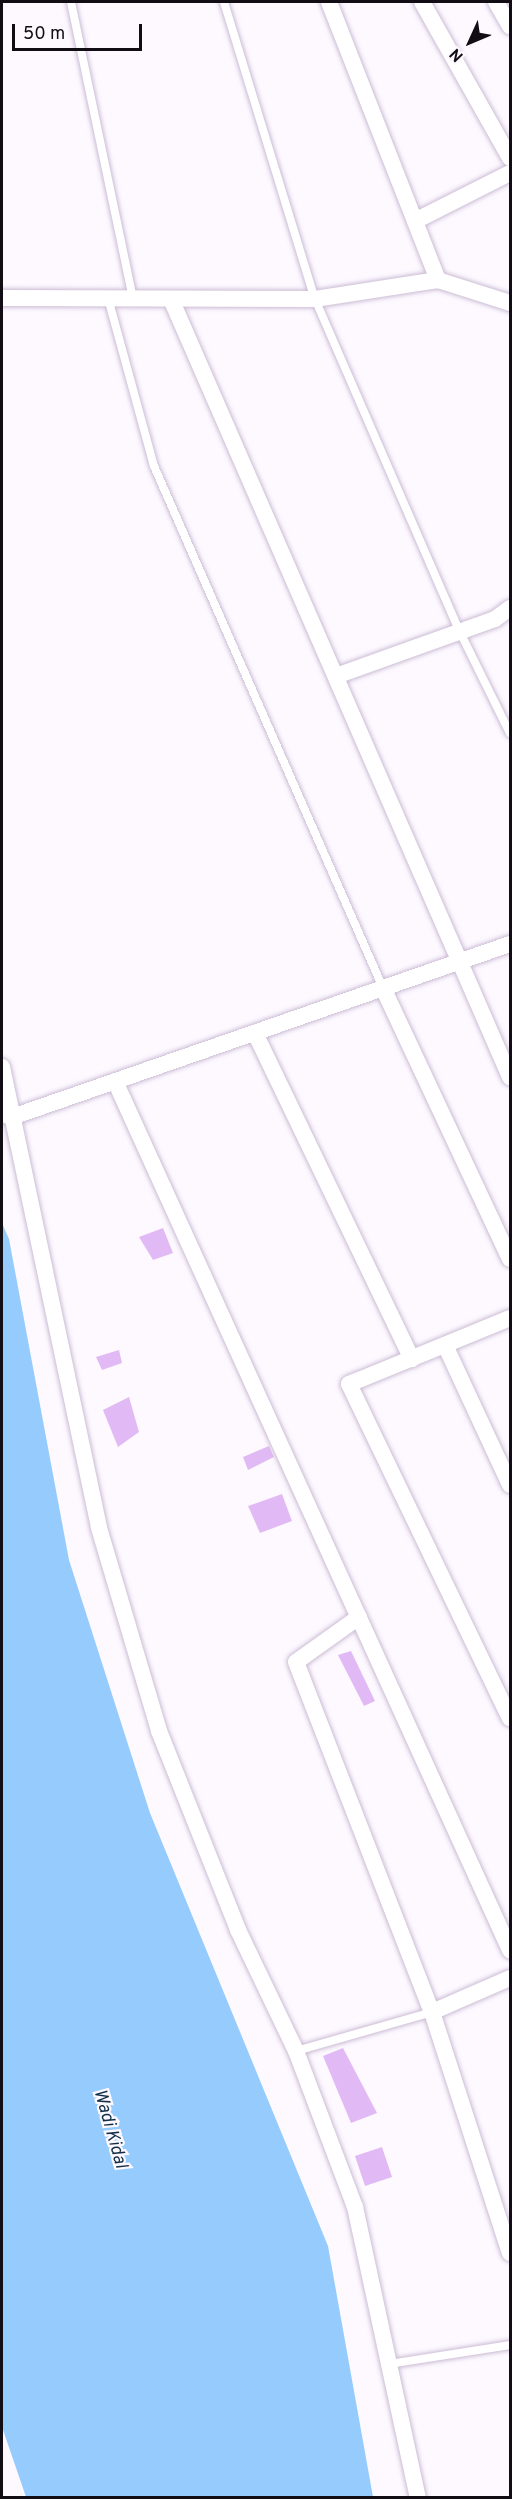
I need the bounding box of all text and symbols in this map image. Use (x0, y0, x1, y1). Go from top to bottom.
scale bar (15, 12, 146, 50)
north arrow (440, 12, 500, 72)
text: 50 m (23, 23, 65, 46)
text: N (446, 43, 468, 66)
water label: Wadi Kidal (87, 2087, 131, 2171)

